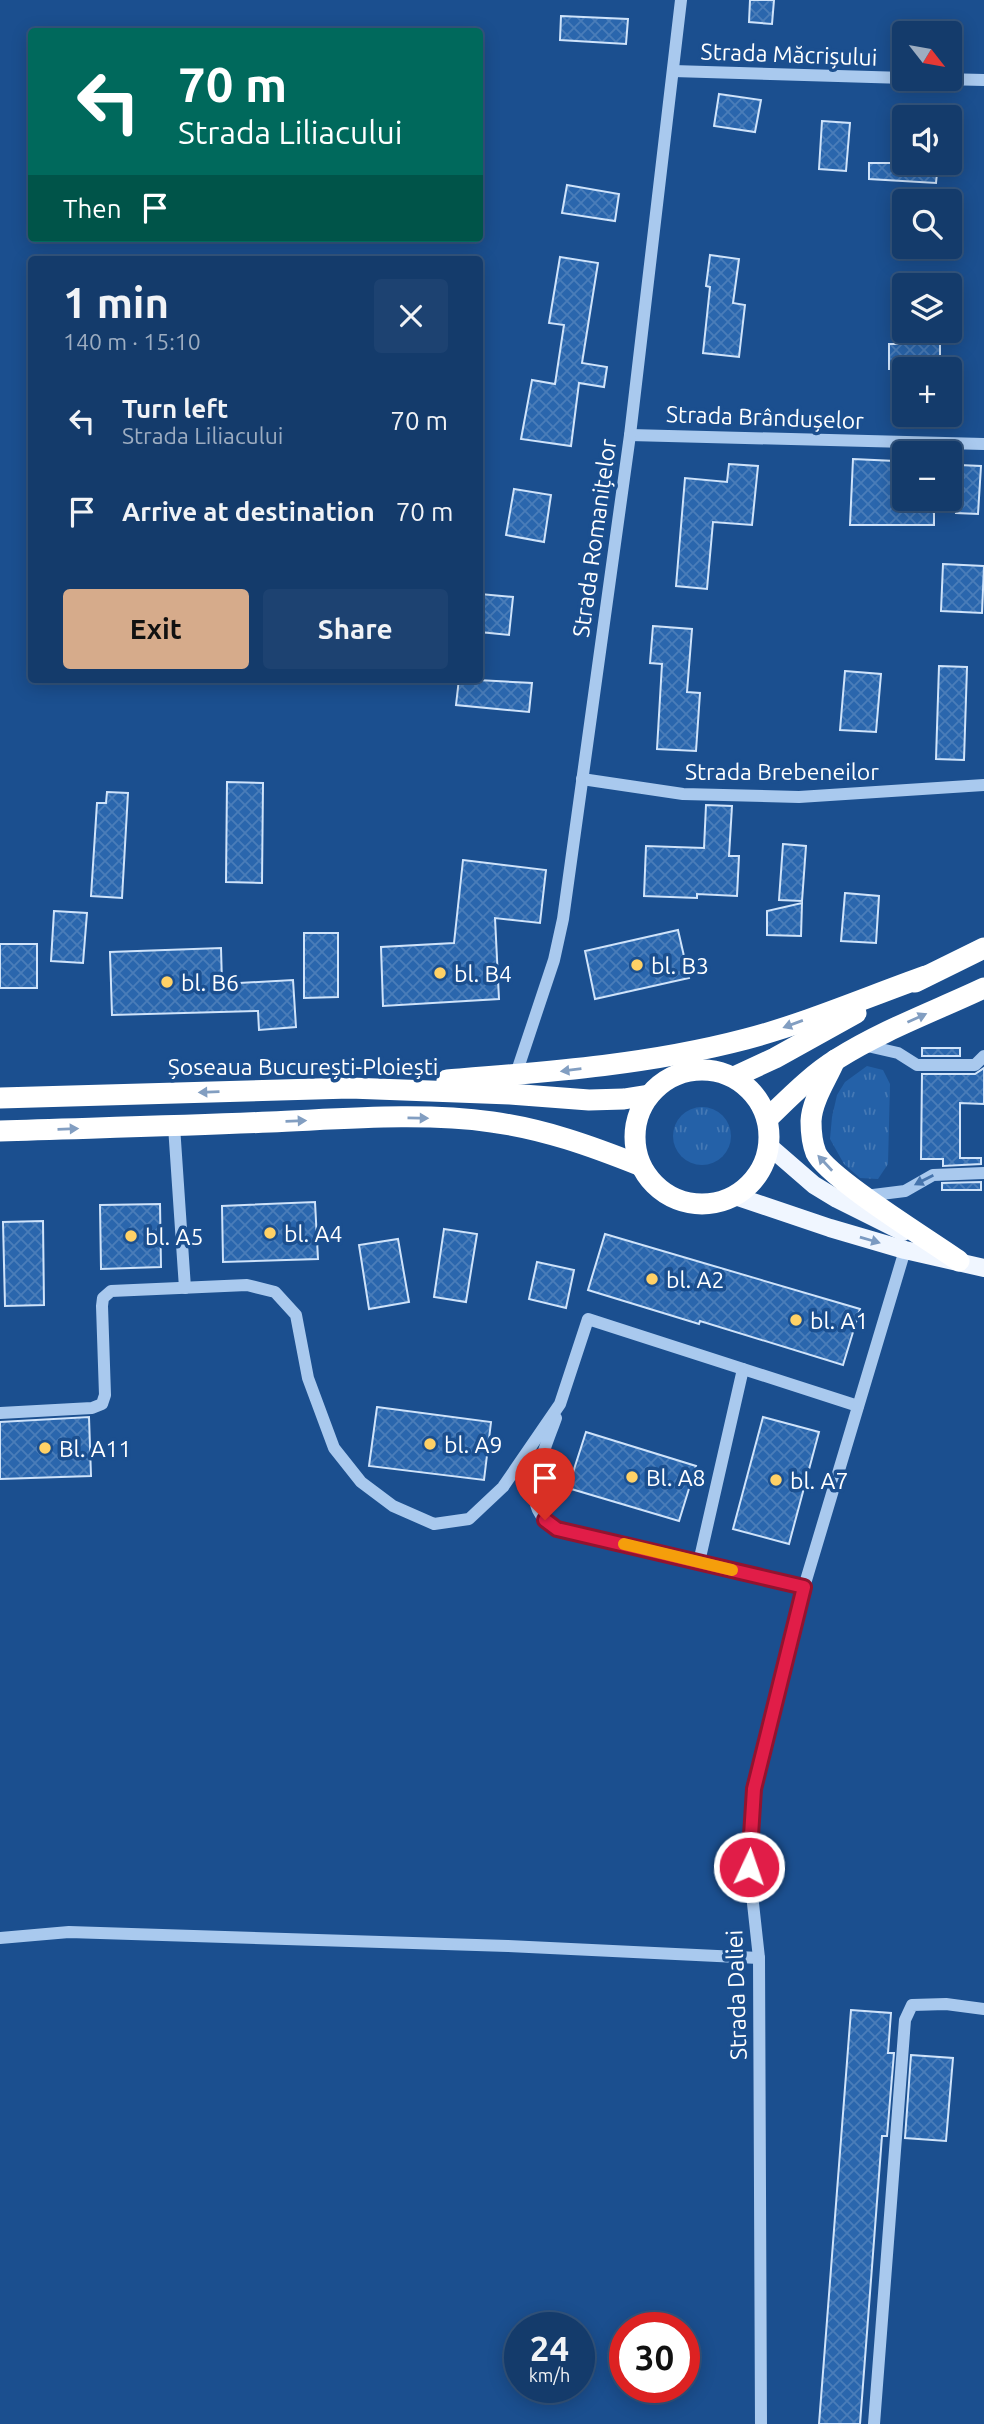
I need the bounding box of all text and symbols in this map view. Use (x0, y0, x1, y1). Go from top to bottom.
north arrow (892, 21, 962, 91)
map controls (892, 21, 962, 511)
street label: Strada Măcrișului (700, 38, 878, 70)
icon: left (63, 56, 154, 147)
text: 70 m (178, 56, 287, 111)
button: sound (892, 105, 962, 175)
text: Strada Liliacului (178, 114, 403, 150)
icon: arrive (136, 189, 174, 227)
button: search (892, 189, 962, 259)
text: Then (63, 194, 122, 223)
button: layers (892, 273, 962, 343)
text: 1 min (63, 279, 169, 326)
button: close (374, 279, 448, 353)
text: 140 m · 15:10 (63, 329, 201, 354)
button: + (892, 357, 962, 427)
text: Turn left (122, 394, 228, 423)
street label: Strada Brândușelor (666, 401, 865, 433)
icon: left (63, 402, 101, 440)
text: 70 m (390, 406, 448, 435)
text: Strada Liliacului (122, 423, 283, 448)
street label: Strada Romanițelor (568, 437, 620, 639)
button: − (892, 441, 962, 511)
icon: arrive (63, 493, 101, 531)
text: Arrive at destination (122, 497, 375, 526)
text: 70 m (396, 497, 453, 526)
button: Exit (63, 589, 249, 669)
button: Share (263, 589, 448, 669)
street label: Strada Brebeneilor (685, 759, 879, 784)
place label: bl. B3 (651, 953, 709, 978)
marker: bl. B3 (629, 957, 645, 973)
place label: bl. B4 (454, 961, 512, 986)
marker: bl. B4 (432, 965, 448, 981)
place label: bl. B6 (181, 970, 239, 995)
marker: bl. B6 (159, 974, 175, 990)
one-way arrow (907, 1012, 928, 1023)
one-way arrow (782, 1019, 803, 1030)
street label: Șoseaua București-Ploiești (168, 1054, 438, 1079)
one-way arrow (560, 1065, 582, 1076)
one-way arrow (197, 1087, 219, 1098)
one-way arrow (407, 1112, 429, 1124)
one-way arrow (285, 1115, 307, 1126)
one-way arrow (57, 1123, 79, 1134)
one-way arrow (817, 1154, 833, 1172)
one-way arrow (914, 1175, 934, 1186)
place label: bl. A4 (284, 1221, 342, 1246)
place label: bl. A5 (145, 1224, 203, 1249)
marker: bl. A4 (262, 1225, 278, 1241)
marker: bl. A5 (123, 1228, 139, 1244)
one-way arrow (859, 1235, 880, 1245)
place label: bl. A2 (666, 1267, 724, 1292)
marker: bl. A2 (644, 1271, 660, 1287)
place label: bl. A1 (810, 1308, 868, 1333)
marker: bl. A1 (788, 1312, 804, 1328)
place label: bl. A9 (444, 1432, 502, 1457)
place label: Bl. A11 (59, 1436, 132, 1461)
marker: bl. A9 (422, 1436, 438, 1452)
marker: Bl. A11 (37, 1440, 53, 1456)
pin (515, 1448, 575, 1520)
icon: arrive (526, 1459, 564, 1497)
place label: Bl. A8 (646, 1465, 706, 1490)
place label: bl. A7 (790, 1468, 848, 1493)
marker: Bl. A8 (624, 1469, 640, 1485)
marker: bl. A7 (768, 1472, 784, 1488)
position arrow (712, 1830, 786, 1904)
street label: Strada Daliei (721, 1930, 751, 2060)
speed limit sign: 30 (609, 2312, 700, 2403)
text: 24 (530, 2328, 569, 2368)
text: km/h (529, 2365, 570, 2385)

